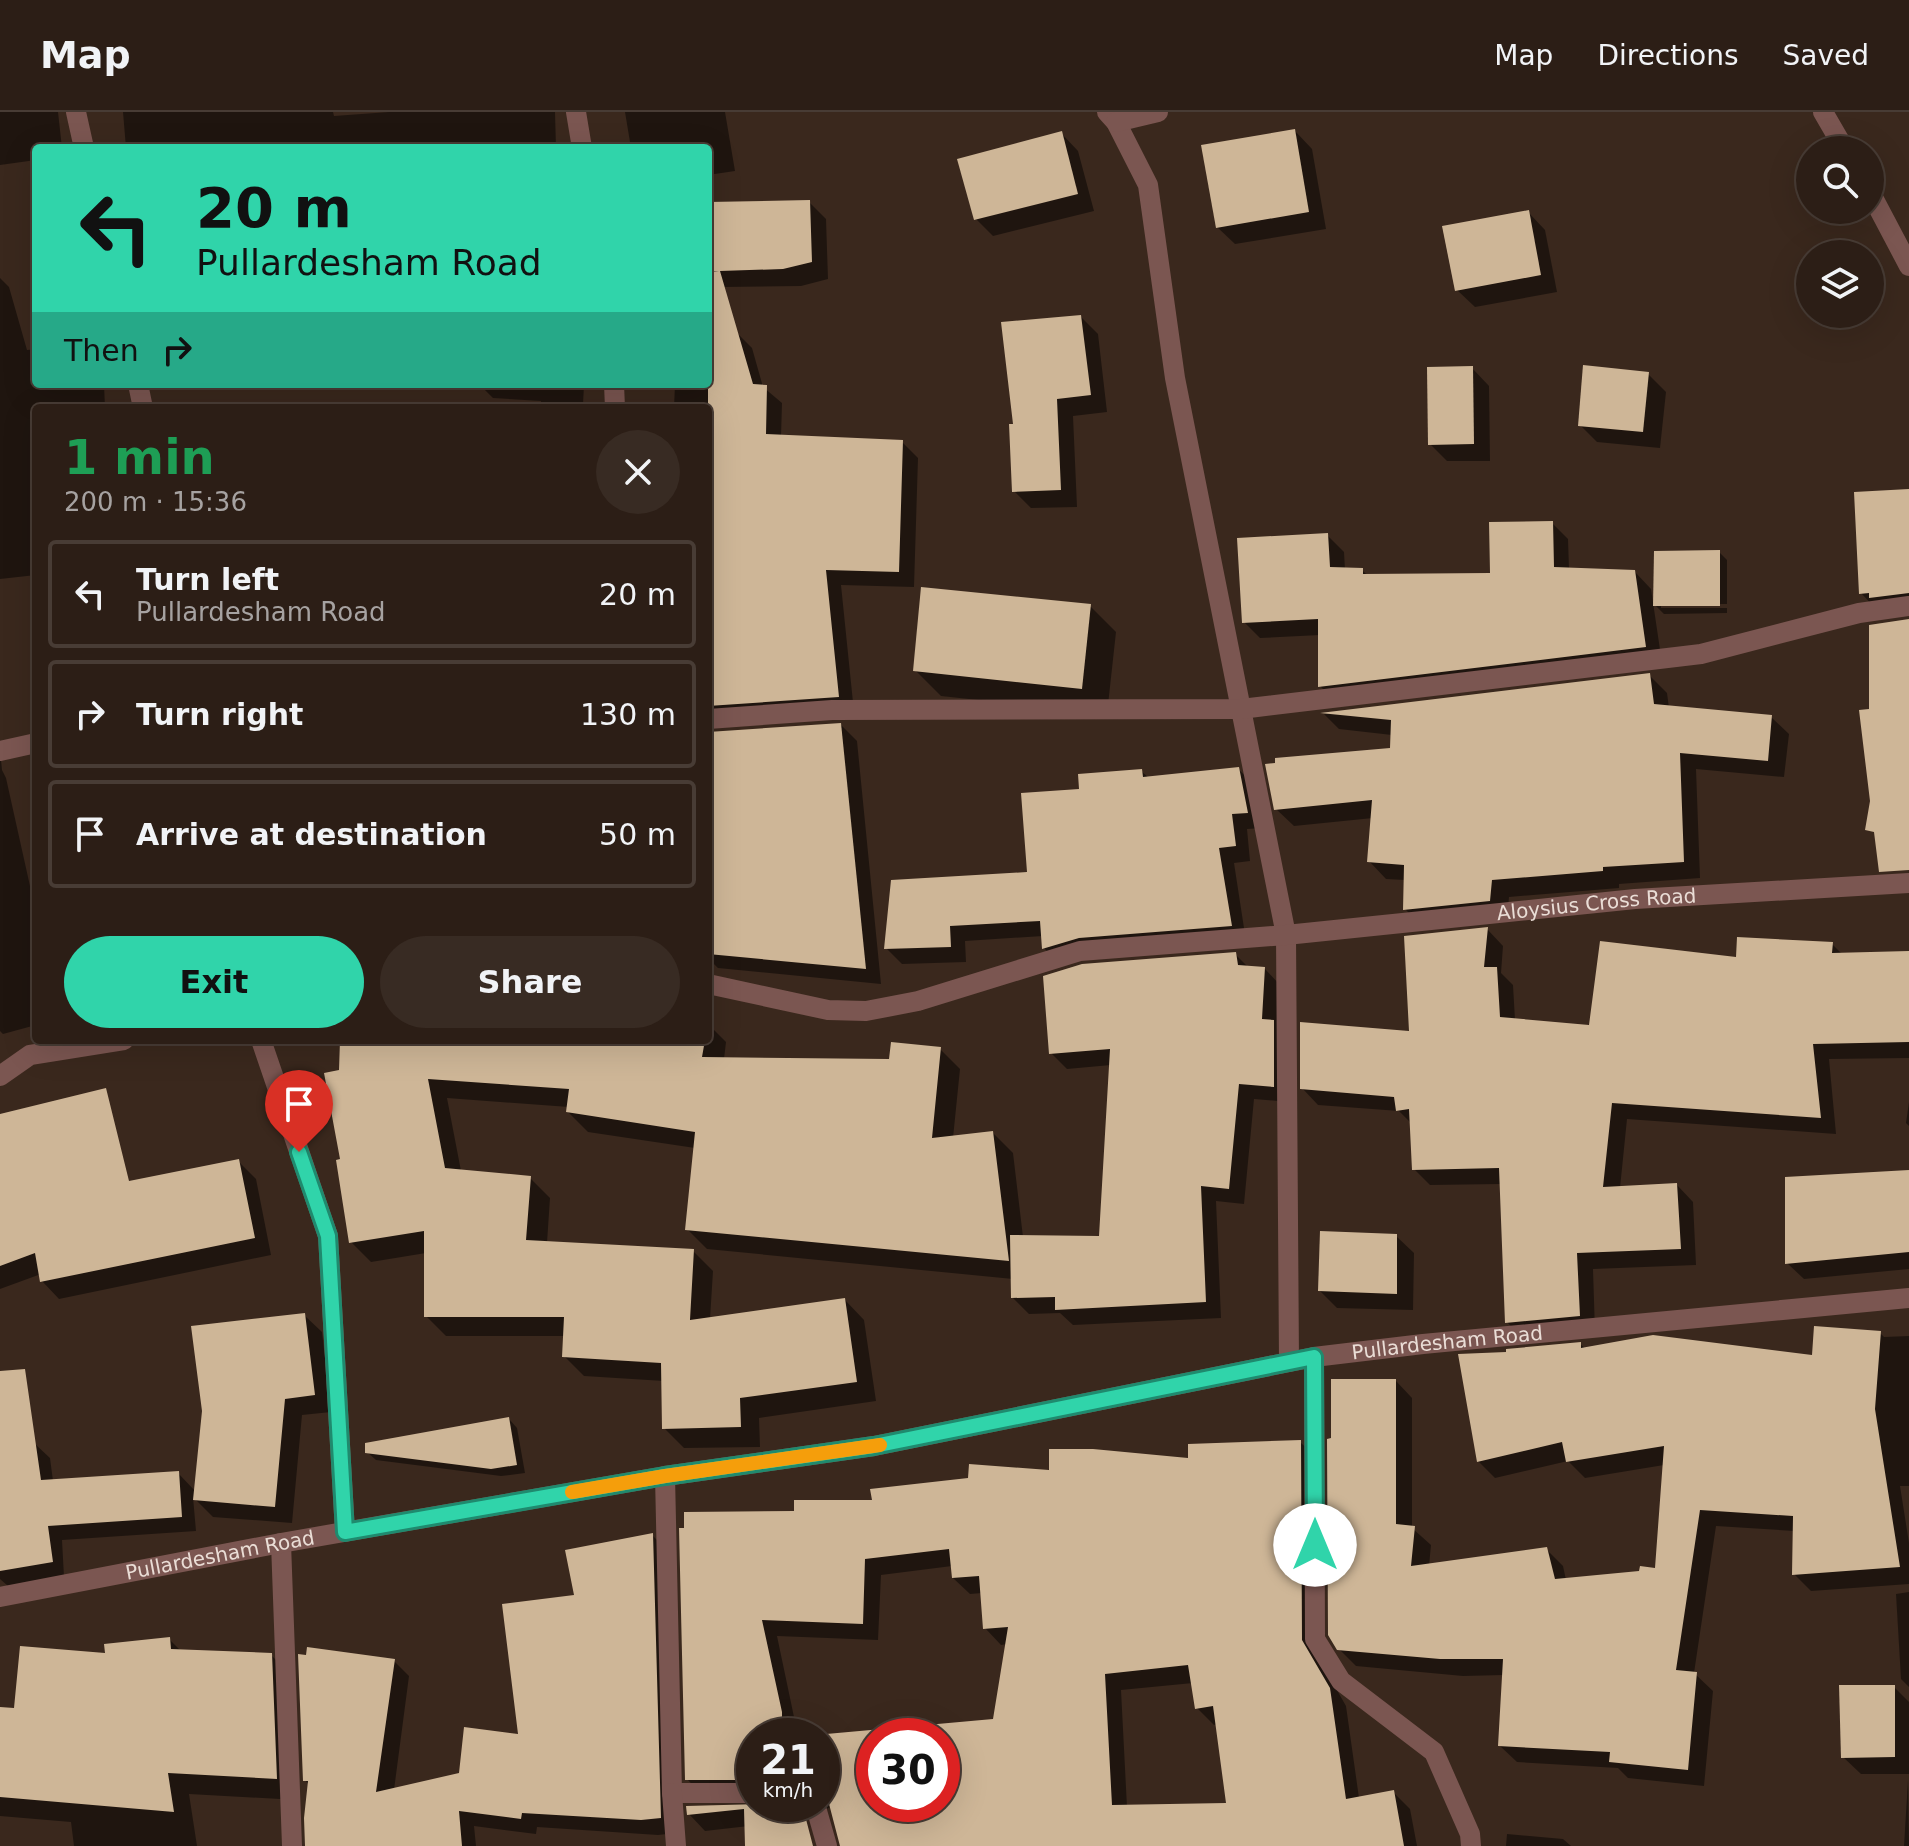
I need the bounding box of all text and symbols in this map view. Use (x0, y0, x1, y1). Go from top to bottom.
text: Map (40, 33, 131, 77)
text: Map (1494, 39, 1553, 72)
text: Directions (1597, 39, 1738, 72)
text: Saved (1782, 39, 1869, 72)
map controls (1796, 136, 1884, 328)
button: search (1796, 136, 1884, 224)
text: 20 m (196, 175, 352, 240)
icon: left (64, 176, 168, 280)
button: layers (1796, 240, 1884, 328)
text: Pullardesham Road (196, 242, 542, 283)
icon: right (155, 328, 199, 372)
text: Then (64, 333, 139, 368)
text: 1 min (64, 429, 215, 485)
button: close (596, 430, 680, 514)
text: 200 m · 15:36 (64, 487, 247, 517)
text: Turn left (136, 562, 279, 597)
icon: left (68, 572, 112, 616)
text: 20 m (599, 577, 676, 612)
text: Pullardesham Road (136, 597, 386, 627)
icon: right (68, 692, 112, 736)
text: Turn right (136, 697, 303, 732)
text: 130 m (580, 697, 676, 732)
icon: arrive (68, 812, 112, 856)
text: Arrive at destination (136, 817, 487, 852)
text: 50 m (599, 817, 676, 852)
street label: Aloysius Cross Road (1496, 883, 1697, 925)
button: Exit (64, 936, 364, 1028)
button: Share (380, 936, 680, 1028)
pin (265, 1070, 333, 1152)
icon: arrive (277, 1082, 321, 1126)
street label: Pullardesham Road (1350, 1321, 1544, 1364)
position arrow (1273, 1503, 1357, 1587)
street label: Pullardesham Road (123, 1525, 316, 1585)
speed limit sign: 30 (856, 1718, 960, 1822)
text: 21 (760, 1737, 816, 1783)
text: km/h (763, 1778, 813, 1802)

